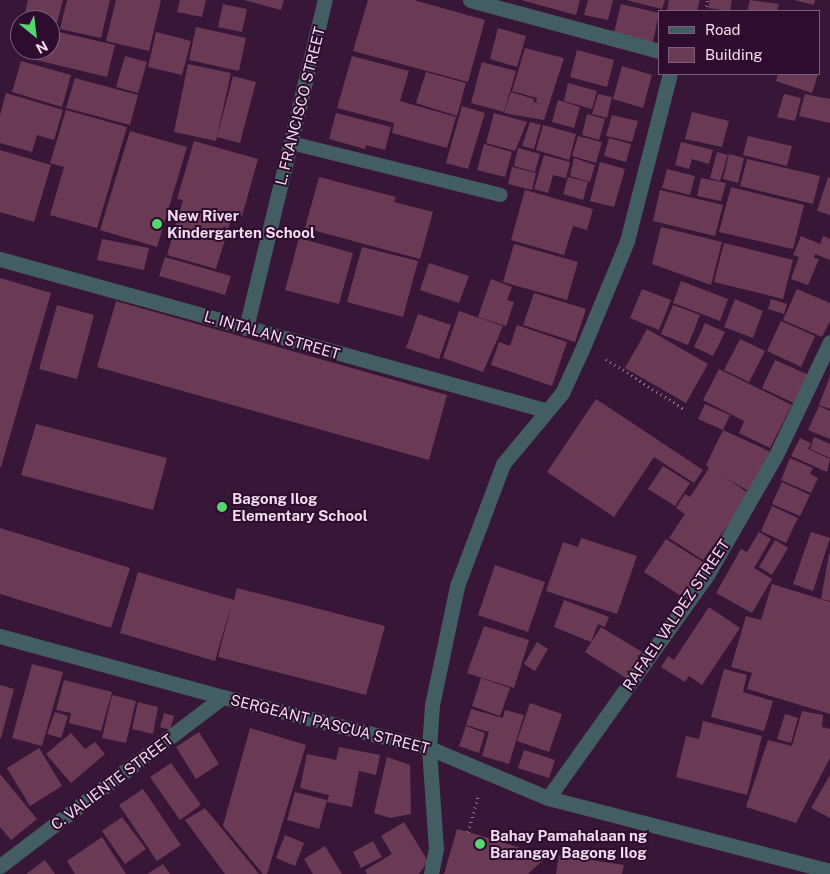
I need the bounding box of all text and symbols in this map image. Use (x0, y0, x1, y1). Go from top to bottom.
north arrow (10, 10, 60, 60)
legend (658, 10, 820, 75)
text: Road (705, 21, 741, 38)
street label: L. FRANCISCO STREET (272, 25, 328, 187)
text: N (33, 38, 50, 57)
text: Building (705, 46, 763, 63)
place label: New River Kindergarten School (167, 206, 315, 241)
marker: New River Kindergarten School (151, 218, 163, 230)
street label: L. INTALAN STREET (202, 307, 342, 363)
place label: Bagong Ilog Elementary School (232, 489, 368, 524)
marker: Bagong Ilog Elementary School (216, 501, 228, 513)
street label: RAFAEL VALDEZ STREET (619, 536, 733, 694)
street label: SERGEANT PASCUA STREET (229, 691, 431, 757)
street label: C. VALIENTE STREET (47, 730, 177, 834)
place label: Bahay Pamahalaan ng Barangay Bagong Ilog (490, 826, 647, 861)
marker: Bahay Pamahalaan ng Barangay Bagong Ilog (474, 838, 486, 850)

